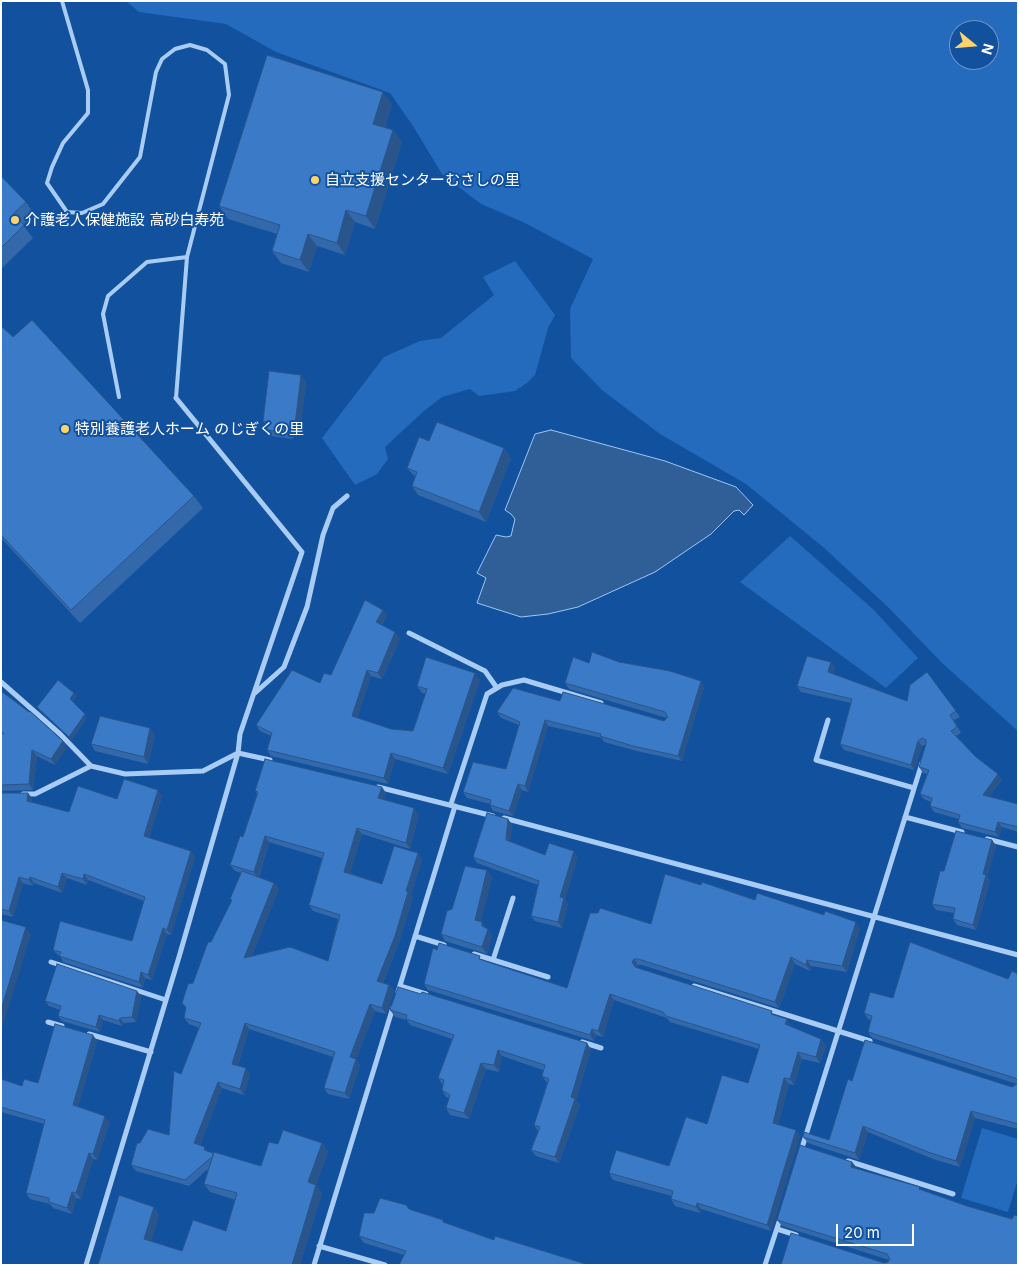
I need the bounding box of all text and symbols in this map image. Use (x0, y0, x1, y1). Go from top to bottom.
north arrow (949, 20, 999, 70)
text: N (978, 42, 998, 57)
place label: 自立支援センターむさしの里 (325, 171, 520, 189)
marker: 自立支援センターむさしの里 (309, 174, 321, 186)
place label: 介護老人保健施設 高砂白寿苑 (25, 211, 224, 229)
marker: 介護老人保健施設 高砂白寿苑 (9, 214, 21, 226)
place label: 特別養護老人ホーム のじぎくの里 (75, 420, 304, 438)
marker: 特別養護老人ホーム のじぎくの里 (59, 423, 71, 435)
scale bar (839, 1214, 916, 1246)
text: 20 m (844, 1223, 880, 1242)

